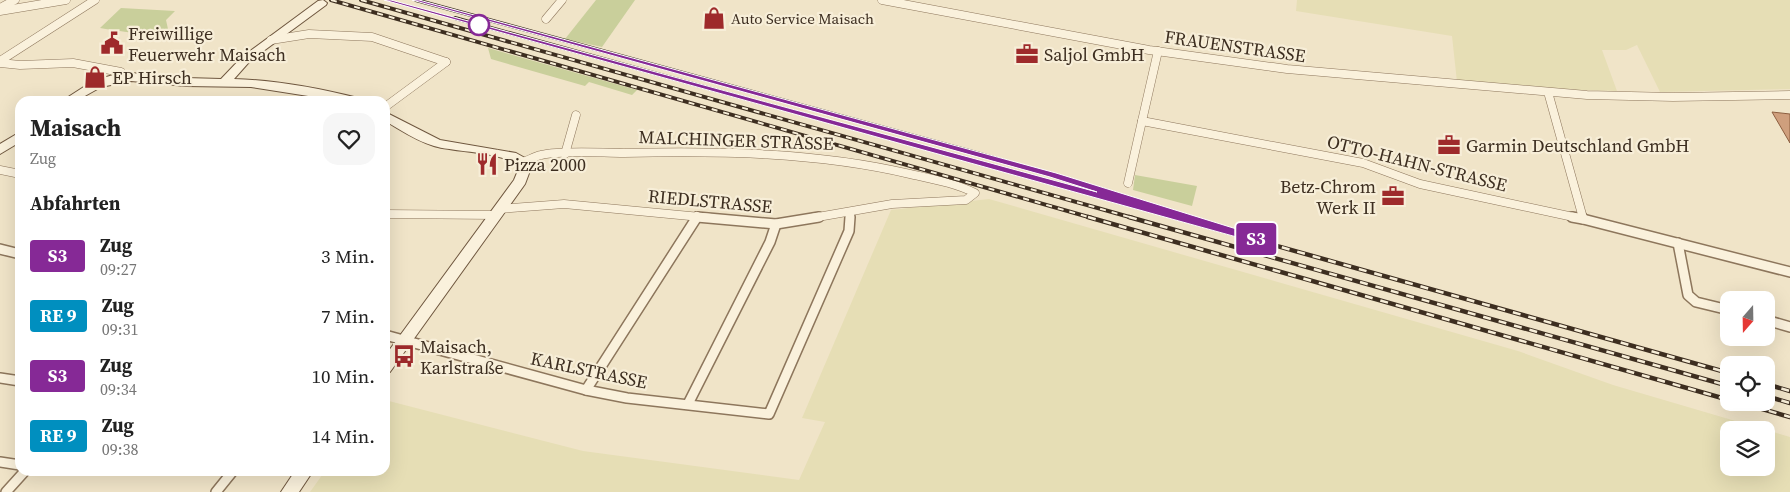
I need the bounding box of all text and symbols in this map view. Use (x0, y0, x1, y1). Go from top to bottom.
shop icon: Auto Service Maisach (701, 5, 727, 31)
place label: Auto Service Maisach (731, 8, 874, 29)
unlabelled marker (468, 14, 490, 36)
place label: Freiwillige Feuerwehr Maisach (128, 21, 286, 67)
street label: FRAUENSTRASSE (1163, 24, 1307, 68)
public building icon: Freiwillige Feuerwehr Maisach (99, 30, 125, 56)
office icon: Saljol GmbH (1014, 41, 1040, 67)
place label: Saljol GmbH (1044, 42, 1145, 67)
shop icon: EP Hirsch (82, 64, 108, 90)
place label: EP Hirsch (112, 65, 192, 90)
text: Maisach (30, 111, 121, 144)
button: heart (323, 113, 375, 165)
street label: MALCHINGER STRASSE (638, 124, 834, 156)
street label: OTTO-HAHN-STRASSE (1324, 129, 1510, 197)
office icon: Garmin Deutschland GmbH (1436, 132, 1462, 158)
place label: Garmin Deutschland GmbH (1466, 133, 1689, 158)
text: Zug (30, 147, 56, 169)
restaurant icon: Pizza 2000 (474, 151, 500, 177)
place label: Pizza 2000 (504, 152, 586, 177)
place label: Betz-Chrom Werk II (1280, 174, 1376, 220)
street label: RIEDLSTRASSE (647, 183, 773, 219)
office icon: Betz-Chrom Werk II (1380, 183, 1406, 209)
text: Abfahrten (30, 190, 120, 216)
line badge: S3 (1234, 223, 1278, 255)
text: S3 (1246, 226, 1266, 251)
text: Zug (100, 232, 132, 258)
text: S3 (48, 243, 67, 268)
text: 3 Min. (321, 243, 375, 269)
text: 09:27 (100, 258, 137, 280)
north arrow (1720, 291, 1775, 346)
map controls (1720, 291, 1775, 476)
text: Zug (102, 292, 134, 318)
text: RE 9 (40, 303, 77, 328)
text: 7 Min. (321, 303, 375, 329)
text: 09:31 (102, 318, 138, 340)
place label: Maisach, Karlstraße (420, 334, 504, 380)
bus stop icon: Maisach, Karlstraße (391, 343, 417, 369)
street label: KARLSTRASSE (528, 345, 650, 395)
text: Zug (100, 352, 132, 378)
button: locate (1720, 356, 1775, 411)
text: S3 (48, 363, 67, 388)
text: 10 Min. (312, 363, 375, 389)
text: 09:34 (100, 378, 137, 400)
text: Zug (102, 412, 134, 438)
button: layers (1720, 421, 1775, 476)
text: RE 9 (40, 423, 77, 448)
text: 14 Min. (312, 423, 375, 449)
text: 09:38 (102, 438, 138, 460)

